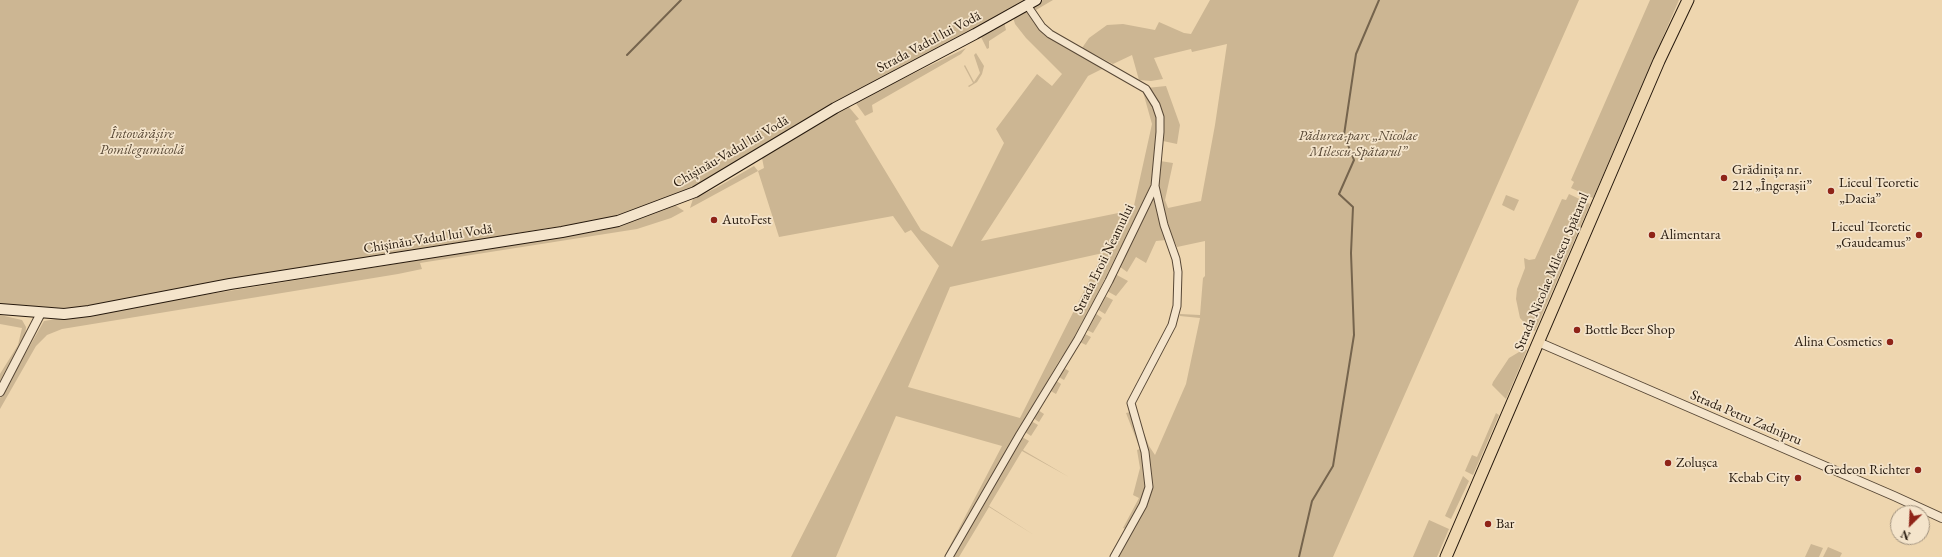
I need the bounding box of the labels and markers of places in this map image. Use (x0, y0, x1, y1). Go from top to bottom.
place label: Grădinița nr. 212 „Îngerașii” (1732, 162, 1812, 194)
marker: Grădinița nr. 212 „Îngerașii” (1719, 173, 1729, 183)
place label: Liceul Teoretic „Dacia” (1839, 175, 1919, 208)
marker: Liceul Teoretic „Dacia” (1826, 186, 1836, 196)
place label: AutoFest (722, 212, 772, 228)
marker: AutoFest (709, 215, 719, 225)
place label: Liceul Teoretic „Gaudeamus” (1831, 219, 1911, 252)
place label: Alimentara (1660, 227, 1720, 243)
marker: Alimentara (1647, 230, 1657, 240)
marker: Liceul Teoretic „Gaudeamus” (1914, 230, 1924, 240)
place label: Bottle Beer Shop (1585, 322, 1675, 338)
marker: Bottle Beer Shop (1572, 325, 1582, 335)
place label: Alina Cosmetics (1794, 334, 1882, 350)
marker: Alina Cosmetics (1885, 337, 1895, 347)
place label: Zolușca (1676, 455, 1717, 471)
marker: Zolușca (1663, 458, 1673, 468)
place label: Gedeon Richter (1824, 462, 1910, 478)
marker: Gedeon Richter (1913, 465, 1923, 475)
place label: Kebab City (1729, 470, 1790, 486)
marker: Kebab City (1793, 473, 1803, 483)
place label: Bar (1496, 516, 1514, 532)
marker: Bar (1483, 519, 1493, 529)

